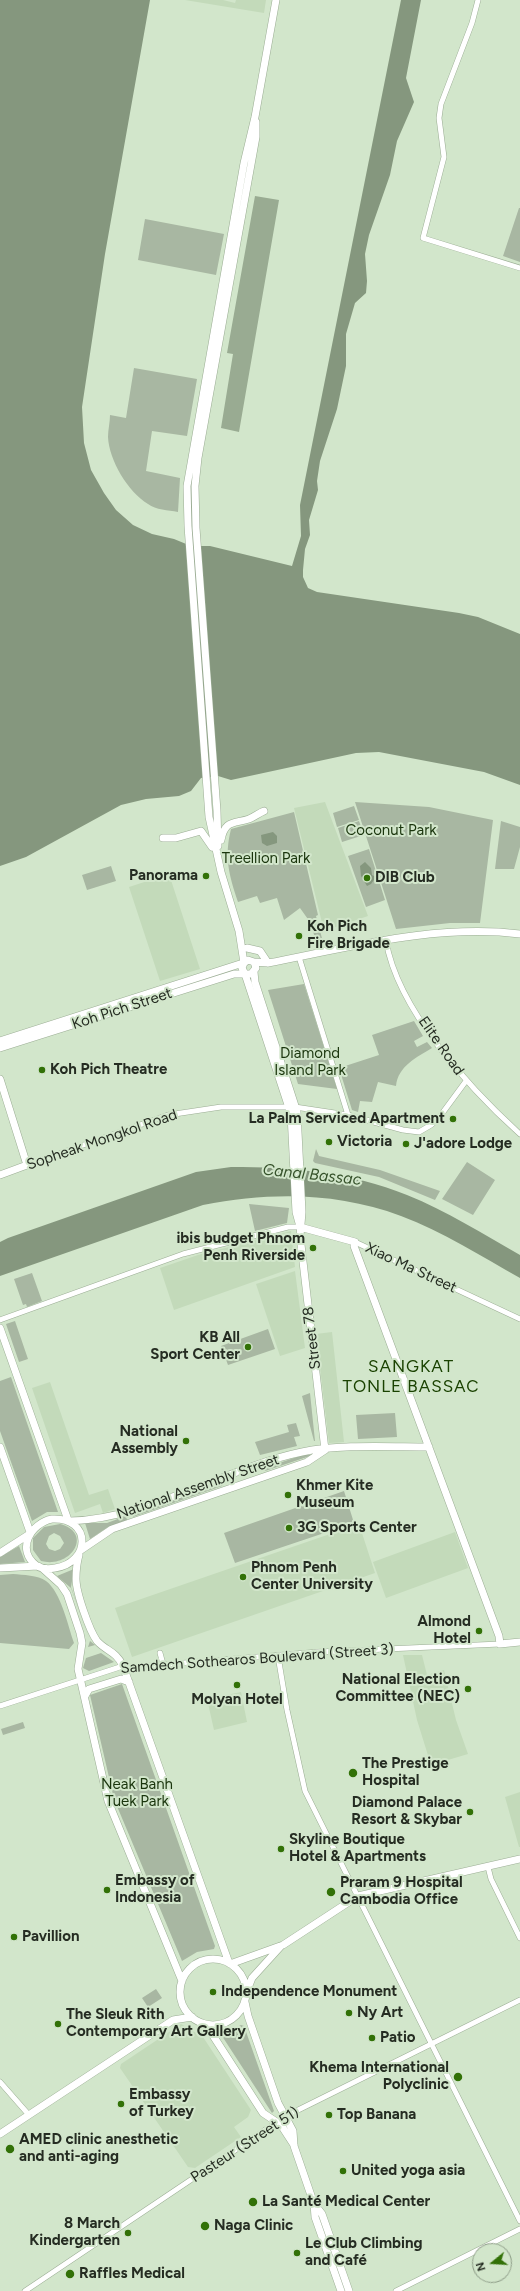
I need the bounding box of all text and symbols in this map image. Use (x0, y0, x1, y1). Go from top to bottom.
park label: Coconut Park (346, 822, 436, 840)
park label: Treellion Park (222, 850, 310, 868)
place label: Panorama (129, 867, 198, 885)
place label: DIB Club (375, 869, 435, 887)
marker: Panorama (201, 871, 211, 881)
marker: DIB Club (362, 873, 372, 883)
place label: Koh Pich Fire Brigade (307, 918, 390, 953)
marker: Koh Pich Fire Brigade (294, 931, 304, 941)
street label: Koh Pich Street (70, 984, 174, 1034)
street label: Elite Road (414, 1013, 468, 1079)
park label: Diamond Island Park (274, 1045, 346, 1080)
place label: Koh Pich Theatre (50, 1061, 167, 1079)
marker: Koh Pich Theatre (37, 1065, 47, 1075)
street label: Sopheak Mongkol Road (24, 1106, 180, 1174)
place label: La Palm Serviced Apartment (248, 1110, 445, 1128)
marker: La Palm Serviced Apartment (448, 1114, 458, 1124)
place label: Victoria (337, 1133, 392, 1151)
place label: J'adore Lodge (414, 1135, 512, 1153)
marker: Victoria (324, 1137, 334, 1147)
marker: J'adore Lodge (401, 1139, 411, 1149)
water label: Canal Bassac (262, 1160, 362, 1190)
place label: ibis budget Phnom Penh Riverside (176, 1230, 305, 1265)
street label: Xiao Ma Street (362, 1239, 460, 1297)
marker: ibis budget Phnom Penh Riverside (308, 1243, 318, 1253)
street label: Street 78 (299, 1306, 325, 1370)
place label: KB All Sport Center (150, 1329, 240, 1364)
marker: KB All Sport Center (243, 1342, 253, 1352)
district label: SANGKAT TONLE BASSAC (342, 1357, 480, 1397)
place label: National Assembly (111, 1423, 178, 1458)
marker: National Assembly (181, 1436, 191, 1446)
street label: National Assembly Street (114, 1451, 282, 1523)
place label: Khmer Kite Museum (296, 1477, 373, 1512)
marker: Khmer Kite Museum (283, 1490, 293, 1500)
place label: 3G Sports Center (297, 1519, 417, 1537)
marker: 3G Sports Center (284, 1523, 294, 1533)
place label: Phnom Penh Center University (251, 1559, 373, 1594)
marker: Phnom Penh Center University (238, 1572, 248, 1582)
place label: Almond Hotel (417, 1613, 471, 1648)
marker: Almond Hotel (474, 1626, 484, 1636)
street label: Samdech Sothearos Boulevard (Street 3) (120, 1640, 394, 1678)
place label: National Election Committee (NEC) (335, 1671, 460, 1706)
marker: Molyan Hotel (232, 1680, 242, 1690)
marker: National Election Committee (NEC) (463, 1684, 473, 1694)
place label: Molyan Hotel (191, 1691, 283, 1709)
place label: The Prestige Hospital (362, 1755, 448, 1790)
marker: The Prestige Hospital (347, 1767, 359, 1779)
park label: Neak Banh Tuek Park (101, 1776, 173, 1811)
place label: Diamond Palace Resort & Skybar (351, 1794, 462, 1829)
marker: Diamond Palace Resort & Skybar (465, 1807, 475, 1817)
place label: Skyline Boutique Hotel & Apartments (289, 1831, 426, 1866)
marker: Skyline Boutique Hotel & Apartments (276, 1844, 286, 1854)
place label: Embassy of Indonesia (115, 1872, 195, 1907)
place label: Praram 9 Hospital Cambodia Office (340, 1874, 463, 1909)
marker: Embassy of Indonesia (102, 1885, 112, 1895)
marker: Praram 9 Hospital Cambodia Office (325, 1886, 337, 1898)
place label: Pavillion (22, 1928, 79, 1946)
marker: Pavillion (9, 1932, 19, 1942)
place label: Independence Monument (221, 1983, 397, 2001)
marker: Independence Monument (208, 1987, 218, 1997)
place label: Ny Art (357, 2004, 403, 2022)
place label: The Sleuk Rith Contemporary Art Gallery (66, 2006, 246, 2041)
marker: Ny Art (344, 2008, 354, 2018)
marker: The Sleuk Rith Contemporary Art Gallery (53, 2019, 63, 2029)
place label: Patio (380, 2029, 416, 2047)
marker: Patio (367, 2033, 377, 2043)
place label: Khema International Polyclinic (309, 2059, 449, 2094)
marker: Khema International Polyclinic (452, 2071, 464, 2083)
place label: Embassy of Turkey (129, 2086, 194, 2121)
marker: Embassy of Turkey (116, 2099, 126, 2109)
street label: Pasteur (Street 51) (188, 2103, 302, 2187)
place label: Top Banana (337, 2106, 416, 2124)
marker: Top Banana (324, 2110, 334, 2120)
place label: AMED clinic anesthetic and anti-aging (19, 2131, 178, 2166)
marker: AMED clinic anesthetic and anti-aging (4, 2143, 16, 2155)
place label: United yoga asia (351, 2162, 465, 2180)
marker: United yoga asia (338, 2166, 348, 2176)
place label: La Santé Medical Center (262, 2193, 430, 2211)
marker: La Santé Medical Center (247, 2196, 259, 2208)
place label: 8 March Kindergarten (29, 2215, 120, 2250)
place label: Naga Clinic (214, 2217, 293, 2235)
marker: Naga Clinic (199, 2220, 211, 2232)
marker: 8 March Kindergarten (123, 2228, 133, 2238)
place label: Le Club Climbing and Café (305, 2235, 423, 2270)
north arrow (472, 2243, 512, 2283)
marker: Le Club Climbing and Café (292, 2248, 302, 2258)
text: N (474, 2261, 489, 2273)
place label: Raffles Medical (79, 2265, 185, 2283)
marker: Raffles Medical (64, 2268, 76, 2280)

